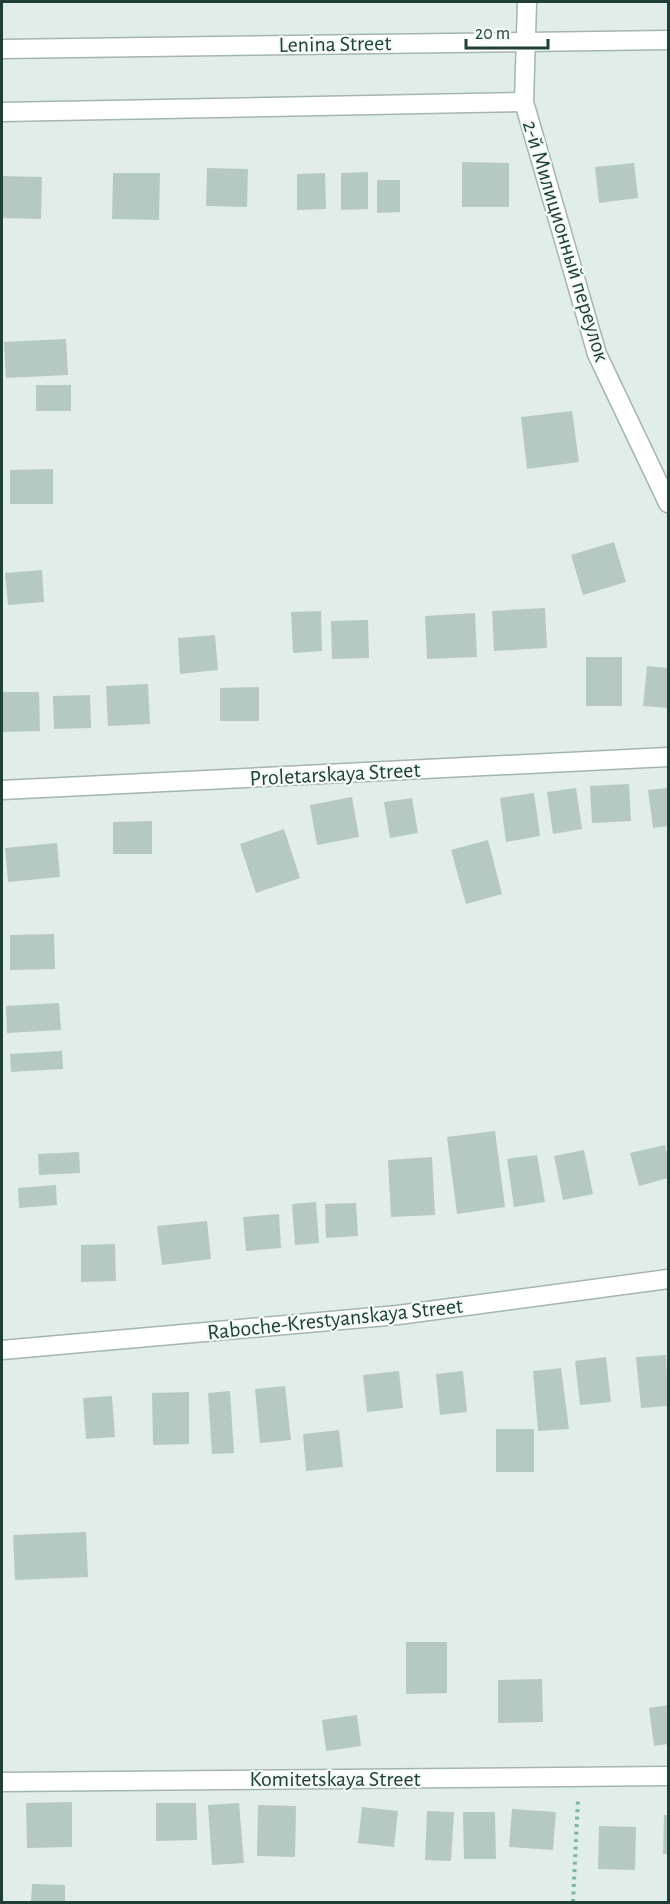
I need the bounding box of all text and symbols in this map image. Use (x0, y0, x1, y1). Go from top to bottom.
scale bar (466, 12, 548, 50)
text: 20 m (475, 25, 510, 43)
street label: Lenina Street (279, 32, 391, 56)
street label: 2-й Милиционный переулок (519, 118, 613, 364)
street label: Proletarskaya Street (249, 759, 421, 789)
street label: Raboche-Krestyanskaya Street (206, 1295, 464, 1343)
street label: Komitetskaya Street (249, 1768, 421, 1790)

